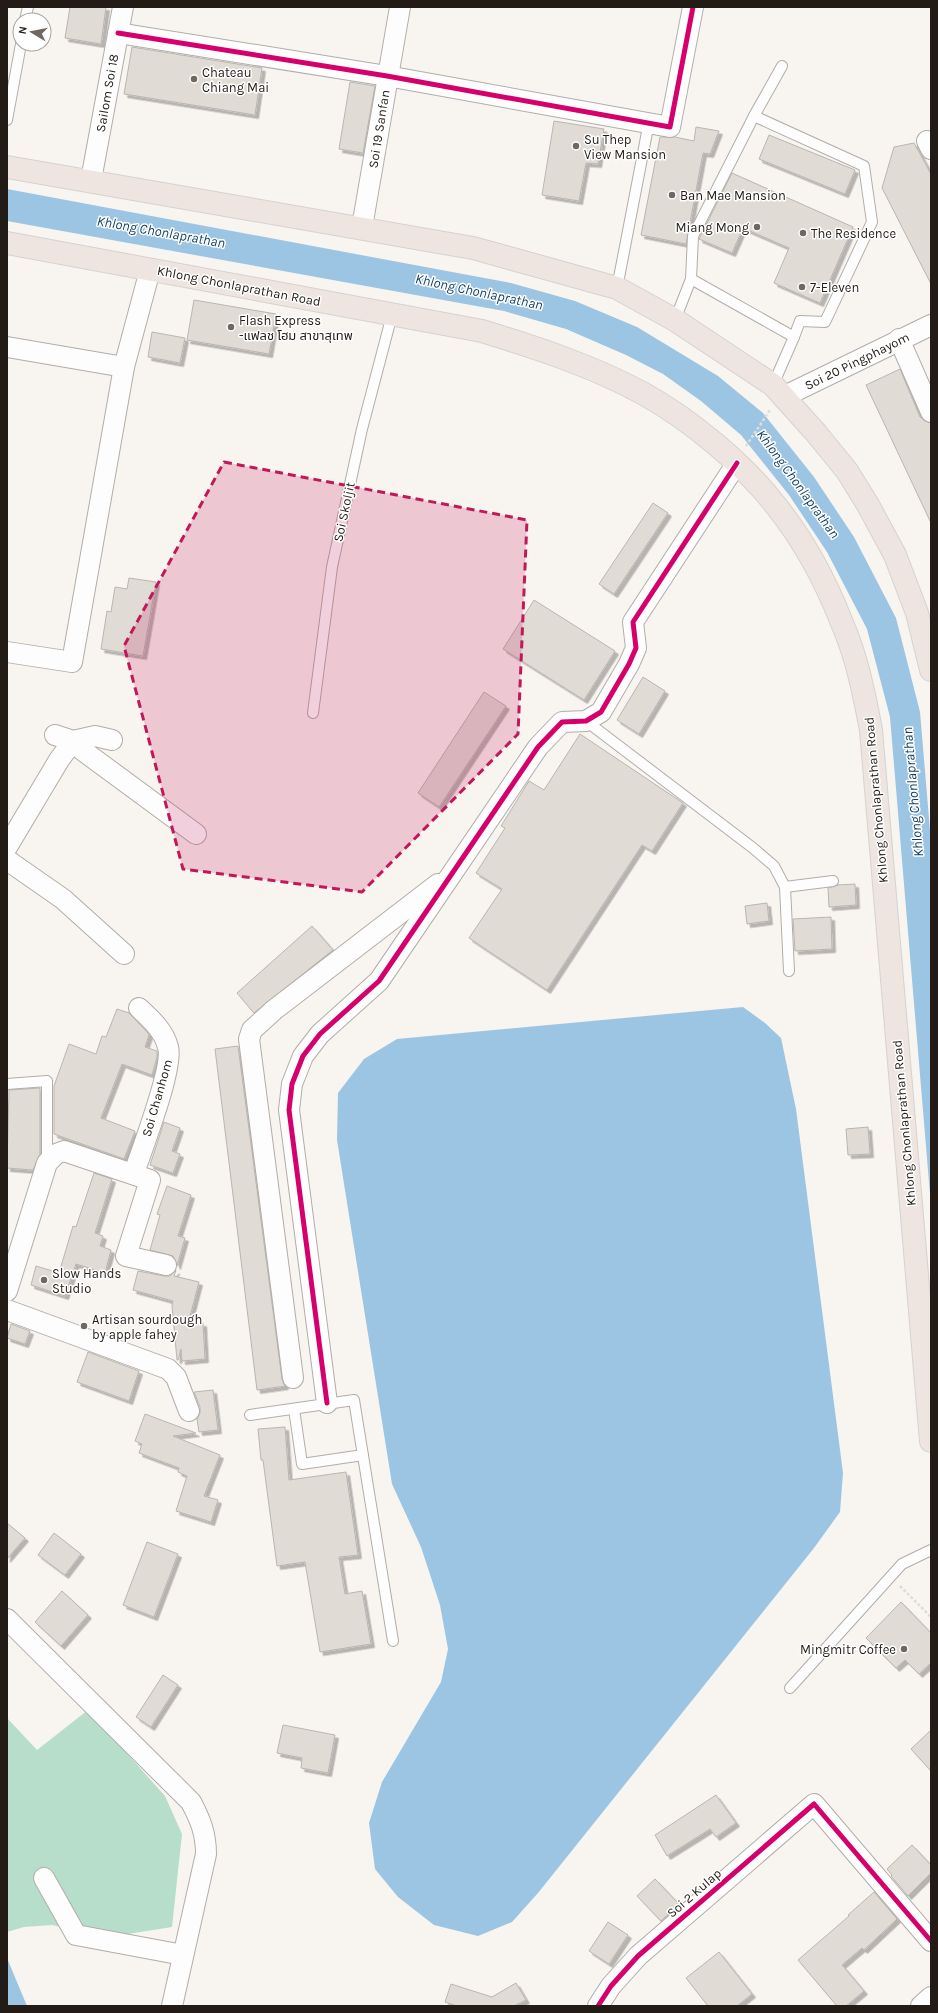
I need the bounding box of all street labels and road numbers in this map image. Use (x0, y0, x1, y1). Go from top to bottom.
street label: Sailom Soi 18 (93, 53, 121, 133)
street label: Soi 19 Sanfan (365, 89, 393, 169)
street label: Khlong Chonlaprathan Road (156, 263, 322, 309)
street label: Soi 20 Pingphayom (802, 329, 912, 393)
street label: Soi Skoljit (330, 481, 358, 543)
street label: Khlong Chonlaprathan Road (861, 716, 891, 884)
street label: Khlong Chonlaprathan Road (889, 1039, 919, 1207)
street label: Soi Chanhom (139, 1058, 175, 1138)
street label: Soi 2 Kulap (664, 1865, 724, 1921)

